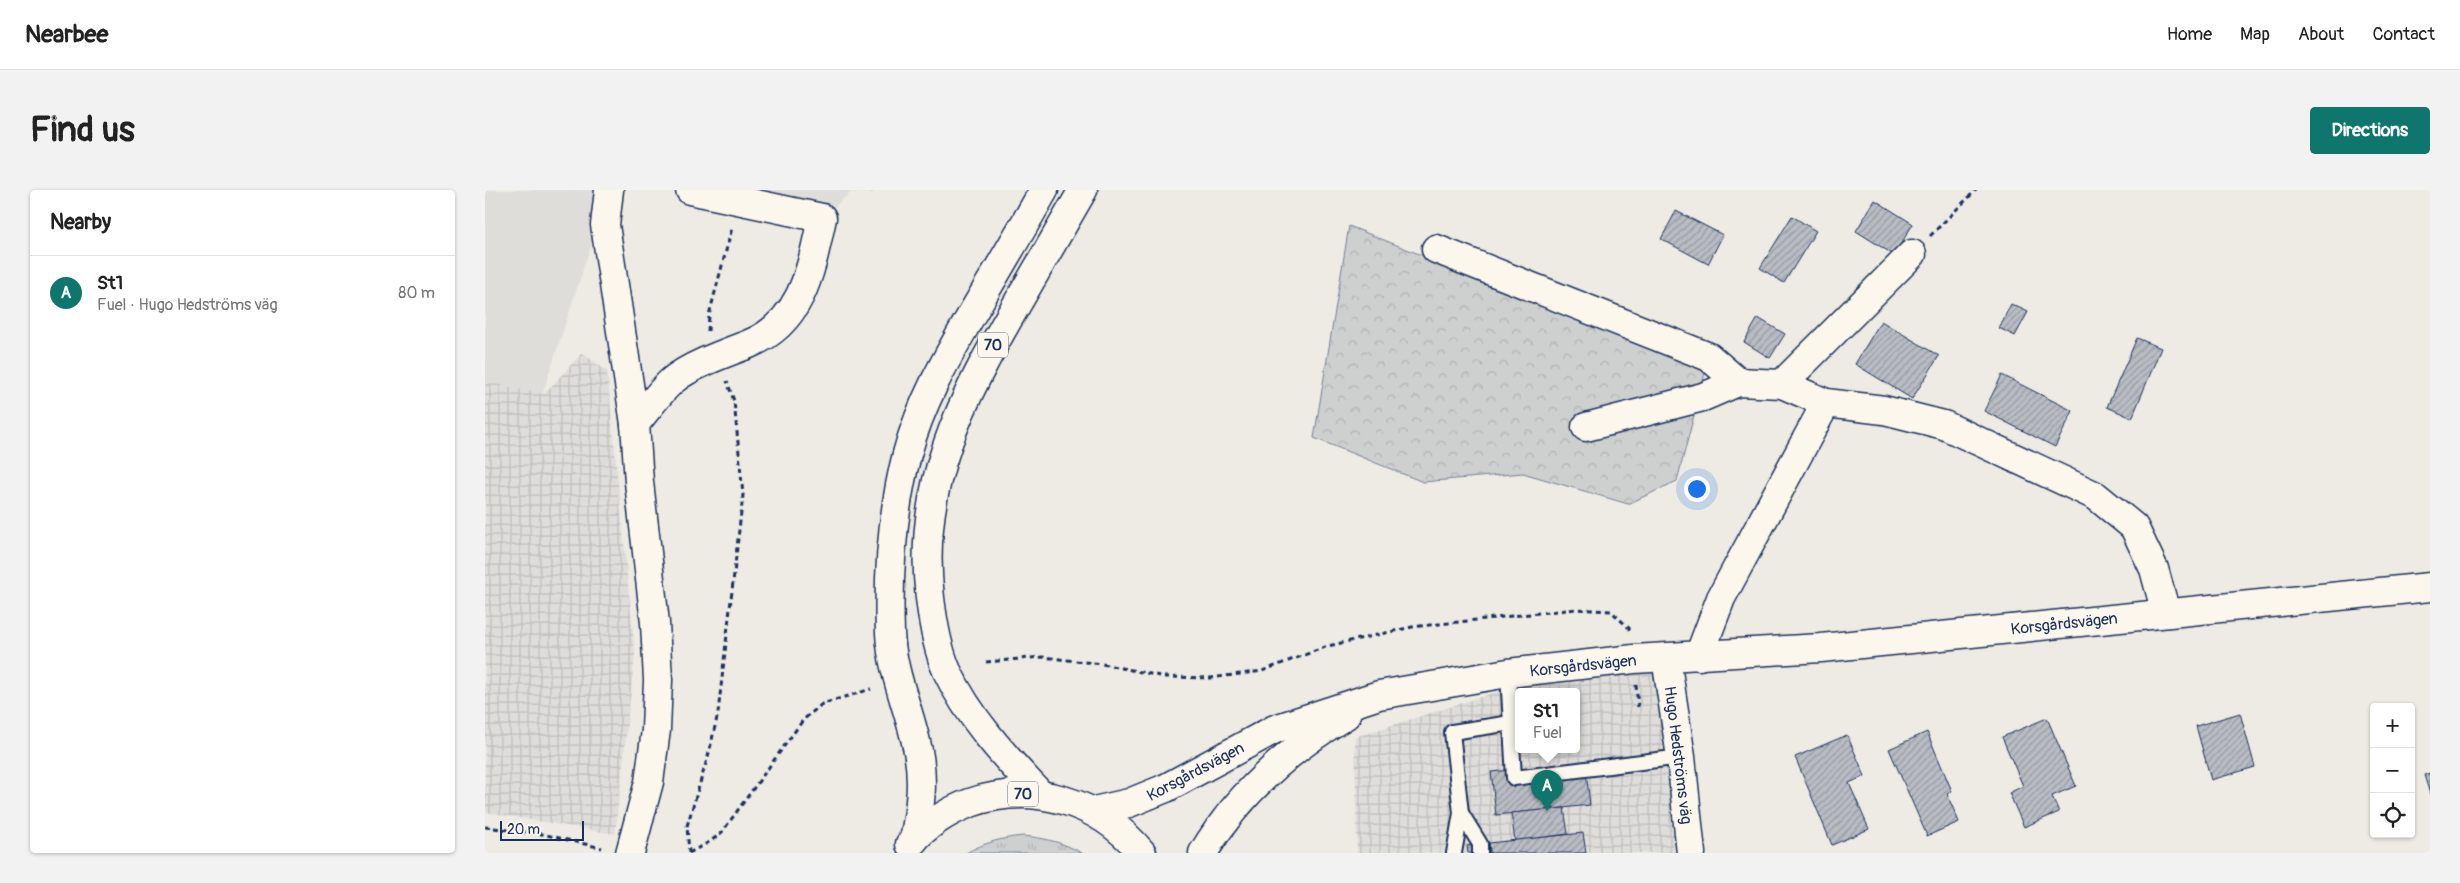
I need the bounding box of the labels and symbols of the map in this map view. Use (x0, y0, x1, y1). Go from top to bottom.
road number: 70 (978, 332, 1008, 358)
your location (1684, 476, 1710, 502)
street label: Korsgårdsvägen (2010, 608, 2119, 640)
street label: Korsgårdsvägen (1529, 650, 1638, 682)
street label: Hugo Hedströms väg (1660, 685, 1696, 825)
street label: Korsgårdsvägen (1143, 738, 1248, 806)
pin: A (1531, 770, 1563, 811)
road number: 70 (1008, 782, 1038, 806)
scale bar (500, 818, 584, 841)

